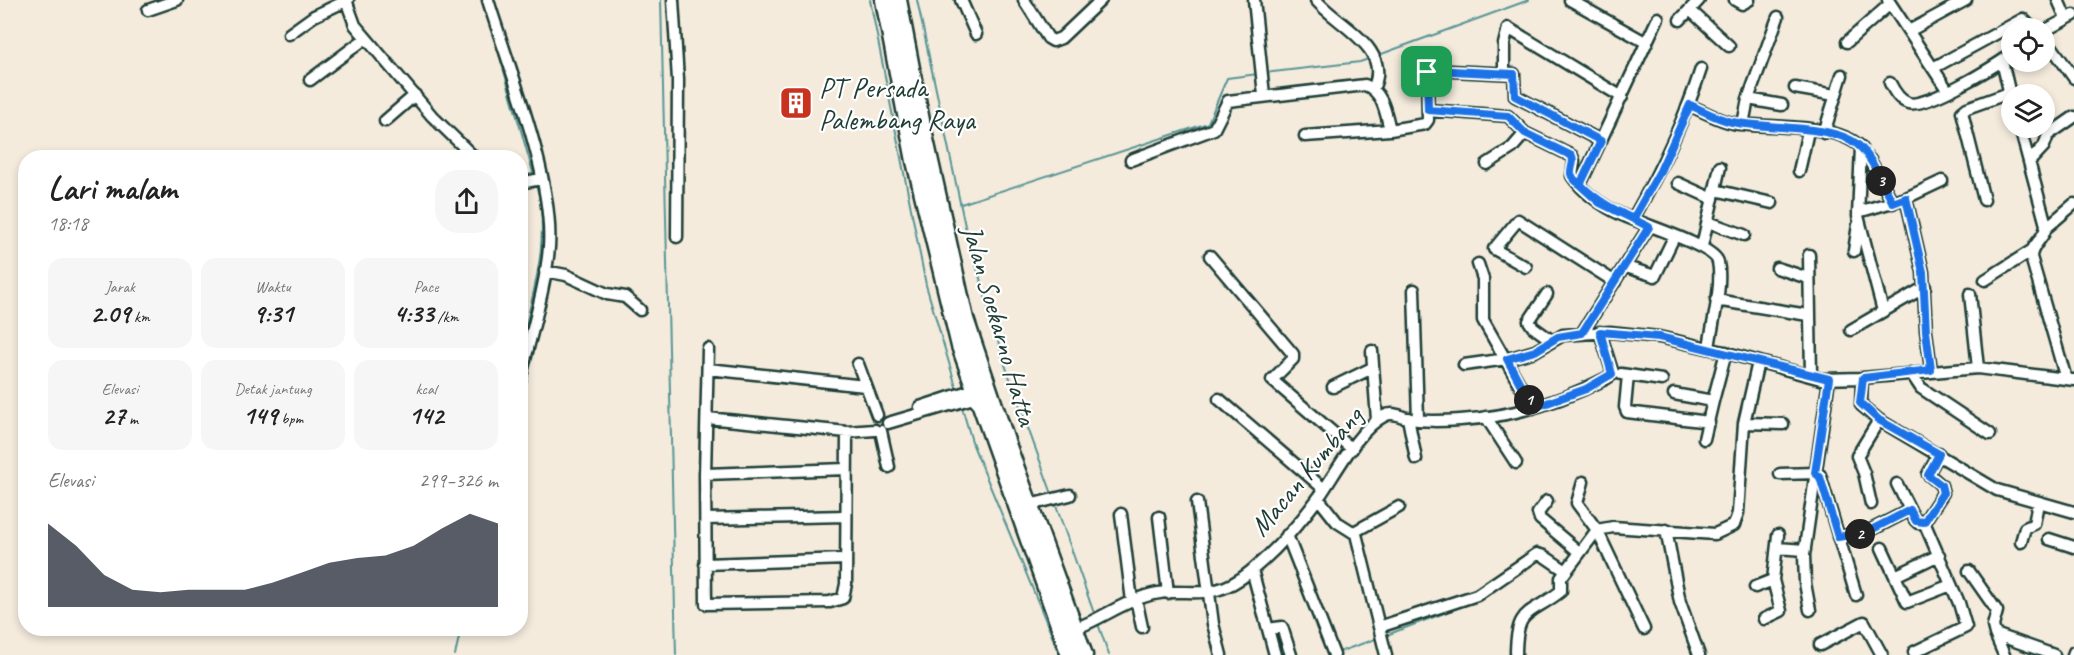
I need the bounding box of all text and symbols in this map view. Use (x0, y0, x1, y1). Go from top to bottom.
map controls (2001, 18, 2055, 138)
button: locate (2001, 18, 2055, 72)
pin (1401, 46, 1452, 97)
icon: arrive (1410, 55, 1443, 88)
place label: PT Persada Palembang Raya (819, 70, 977, 137)
button: layers (2001, 84, 2055, 138)
building icon: PT Persada Palembang Raya (778, 85, 814, 121)
pin: 3 (1866, 166, 1896, 196)
text: Lari malam (48, 167, 177, 209)
button: share (435, 170, 498, 233)
text: 3 (1877, 171, 1885, 191)
text: 18:18 (48, 211, 88, 236)
street label: Jalan Soekarno Hatta (954, 219, 1046, 431)
text: Jarak (105, 277, 135, 297)
text: Waktu (255, 277, 291, 297)
text: Pace (414, 277, 438, 297)
text: 2.09 (90, 297, 130, 330)
text: 9:31 (253, 297, 293, 330)
text: 4:33 (393, 297, 434, 330)
text: km (130, 307, 150, 327)
text: /km (434, 307, 459, 327)
text: Elevasi (102, 379, 138, 399)
text: Detak jantung (234, 379, 312, 399)
text: kcal (415, 379, 437, 399)
pin: 1 (1514, 385, 1544, 415)
text: 1 (1525, 390, 1533, 410)
street label: Macan Kumbang (1242, 398, 1372, 543)
text: 27 (102, 399, 125, 432)
text: 149 (243, 399, 277, 432)
text: 142 (408, 399, 444, 432)
text: m (125, 409, 138, 429)
text: bpm (277, 409, 303, 429)
text: Elevasi (48, 468, 94, 493)
text: 299–326 m (419, 468, 498, 493)
pin: 2 (1845, 519, 1875, 549)
text: 2 (1856, 524, 1864, 544)

